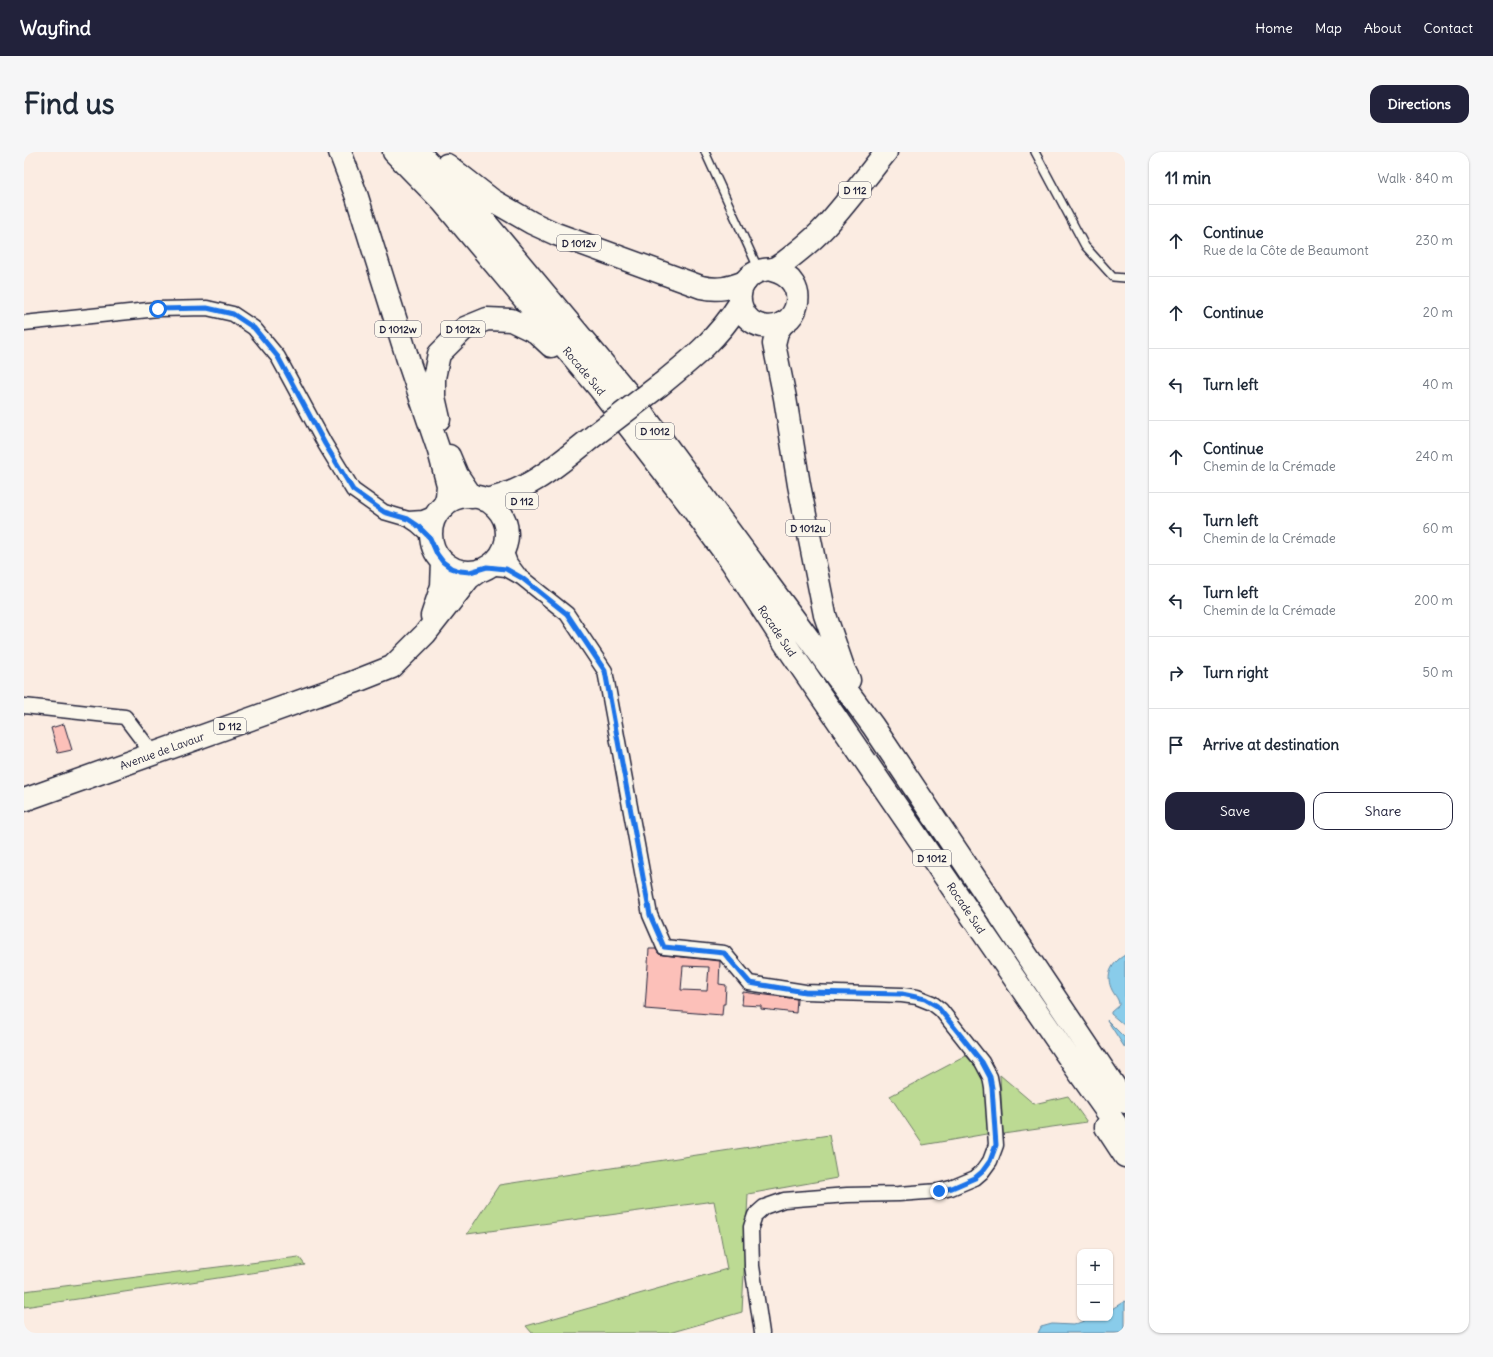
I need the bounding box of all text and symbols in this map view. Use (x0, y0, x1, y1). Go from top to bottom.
text: Wayfind (20, 16, 91, 40)
text: Home (1255, 19, 1293, 37)
text: Map (1315, 19, 1342, 37)
text: About (1364, 19, 1402, 37)
text: Contact (1424, 19, 1473, 37)
button: Directions (1370, 85, 1469, 123)
text: Find us (24, 86, 115, 122)
text: 11 min (1165, 167, 1211, 189)
text: Walk · 840 m (1378, 170, 1453, 187)
road number: D 112 (839, 182, 871, 198)
text: Continue (1203, 223, 1264, 242)
icon: ahead (1165, 230, 1187, 252)
text: 230 m (1415, 232, 1453, 249)
road number: D 1012v (557, 235, 601, 251)
text: Rue de la Côte de Beaumont (1203, 242, 1369, 259)
route start (149, 300, 167, 318)
icon: ahead (1165, 302, 1187, 324)
text: Continue (1203, 303, 1264, 322)
text: 20 m (1423, 304, 1453, 321)
road number: D 1012w (375, 321, 421, 337)
road number: D 1012x (441, 321, 485, 337)
street label: Rocade Sud (560, 344, 609, 398)
icon: left (1165, 374, 1187, 396)
text: Turn left (1203, 375, 1258, 394)
text: 40 m (1422, 376, 1453, 393)
road number: D 1012 (636, 423, 674, 439)
text: Continue (1203, 439, 1264, 458)
icon: ahead (1165, 446, 1187, 468)
text: 240 m (1416, 448, 1453, 465)
text: Chemin de la Crémade (1203, 458, 1336, 475)
road number: D 112 (506, 493, 538, 509)
text: Turn left (1203, 511, 1258, 530)
icon: left (1165, 518, 1187, 540)
road number: D 1012u (786, 520, 830, 536)
text: 60 m (1422, 520, 1453, 537)
text: Chemin de la Crémade (1203, 530, 1336, 547)
text: Turn left (1203, 583, 1258, 602)
icon: left (1165, 590, 1187, 612)
text: 200 m (1414, 592, 1453, 609)
text: Chemin de la Crémade (1203, 602, 1336, 619)
street label: Rocade Sud (755, 603, 800, 660)
icon: right (1165, 662, 1187, 684)
text: Turn right (1203, 663, 1268, 682)
text: 50 m (1422, 664, 1453, 681)
road number: D 112 (214, 718, 246, 734)
street label: Avenue de Lavaur (118, 729, 207, 773)
icon: arrive (1165, 734, 1187, 756)
text: Arrive at destination (1203, 735, 1339, 754)
button: Save (1165, 792, 1305, 830)
button: Share (1313, 792, 1453, 830)
road number: D 1012 (913, 850, 951, 866)
street label: Rocade Sud (944, 880, 989, 937)
route end (930, 1182, 948, 1200)
map controls (1077, 1249, 1113, 1321)
button: + (1077, 1249, 1113, 1285)
button: − (1077, 1285, 1113, 1321)

